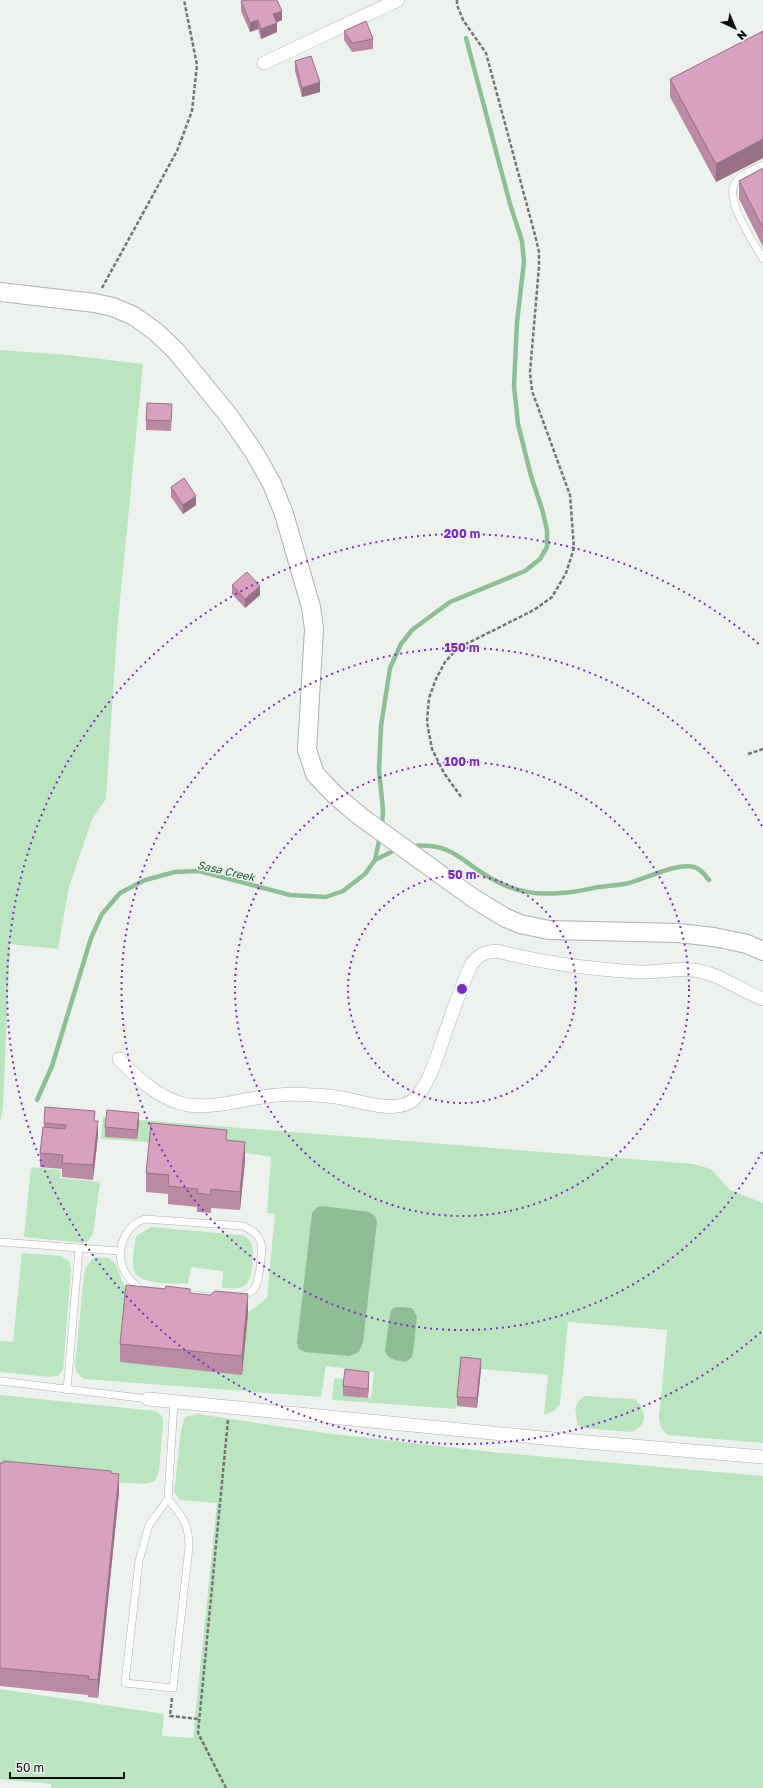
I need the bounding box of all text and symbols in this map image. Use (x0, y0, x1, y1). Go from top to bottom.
north arrow (715, 8, 755, 48)
text: N (735, 28, 750, 43)
text: 200 m (444, 526, 480, 541)
text: 150 m (445, 640, 479, 655)
text: 100 m (444, 754, 480, 769)
water label: Sasa Creek (196, 858, 258, 884)
text: 50 m (448, 867, 476, 882)
centre of rings (455, 982, 469, 996)
scale bar (10, 1754, 124, 1780)
text: 50 m (16, 1760, 44, 1775)

